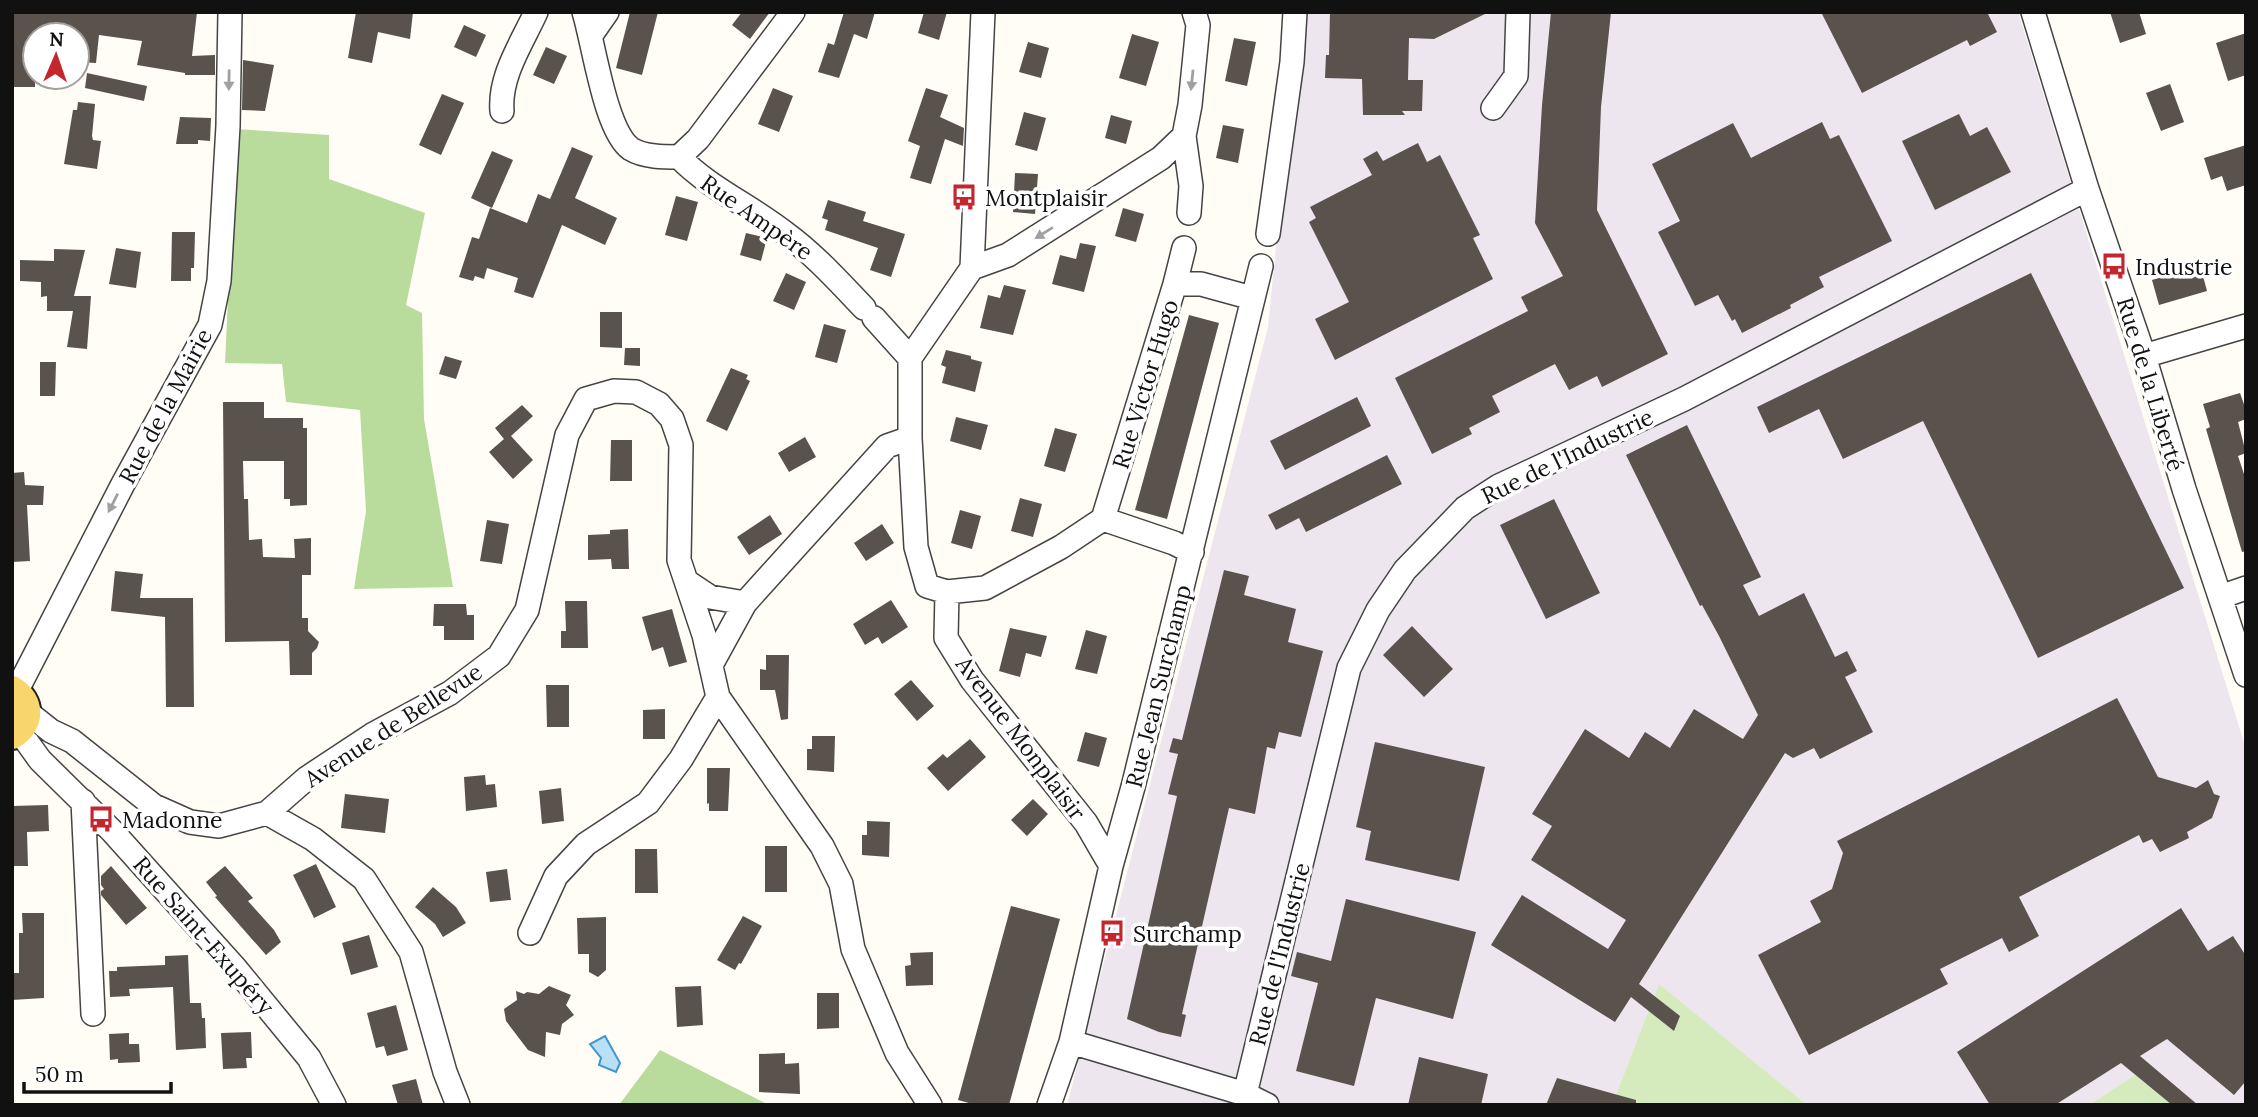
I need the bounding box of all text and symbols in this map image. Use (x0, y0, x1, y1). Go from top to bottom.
north arrow (21, 21, 91, 91)
text: N (49, 27, 65, 51)
one-way arrow (1186, 69, 1197, 91)
one-way arrow (223, 70, 235, 92)
street label: Rue Ampère (695, 168, 819, 266)
bus stop icon: Montplaisir (949, 182, 979, 212)
place label: Montplaisir (985, 183, 1107, 212)
one-way arrow (1034, 226, 1054, 239)
bus stop icon: Industrie (2099, 251, 2129, 281)
place label: Industrie (2135, 252, 2232, 281)
street label: Rue de la Liberté (2111, 294, 2191, 474)
street label: Rue Victor Hugo (1105, 296, 1185, 472)
street label: Rue de la Mairie (112, 323, 218, 489)
street label: Rue de l'Industrie (1476, 402, 1658, 510)
one-way arrow (108, 493, 119, 513)
street label: Rue Jean Surchamp (1119, 582, 1197, 790)
street label: Avenue Monplaisir (949, 649, 1092, 826)
street label: Avenue de Bellevue (298, 657, 487, 794)
bus stop icon: Madonne (86, 804, 116, 834)
place label: Madonne (122, 805, 223, 834)
street label: Rue Saint-Exupéry (127, 850, 281, 1021)
street label: Rue de l'Industrie (1242, 860, 1316, 1048)
bus stop icon: Surchamp (1097, 918, 1127, 948)
place label: Surchamp (1133, 919, 1242, 948)
scale bar (24, 1050, 172, 1094)
text: 50 m (35, 1061, 84, 1088)

